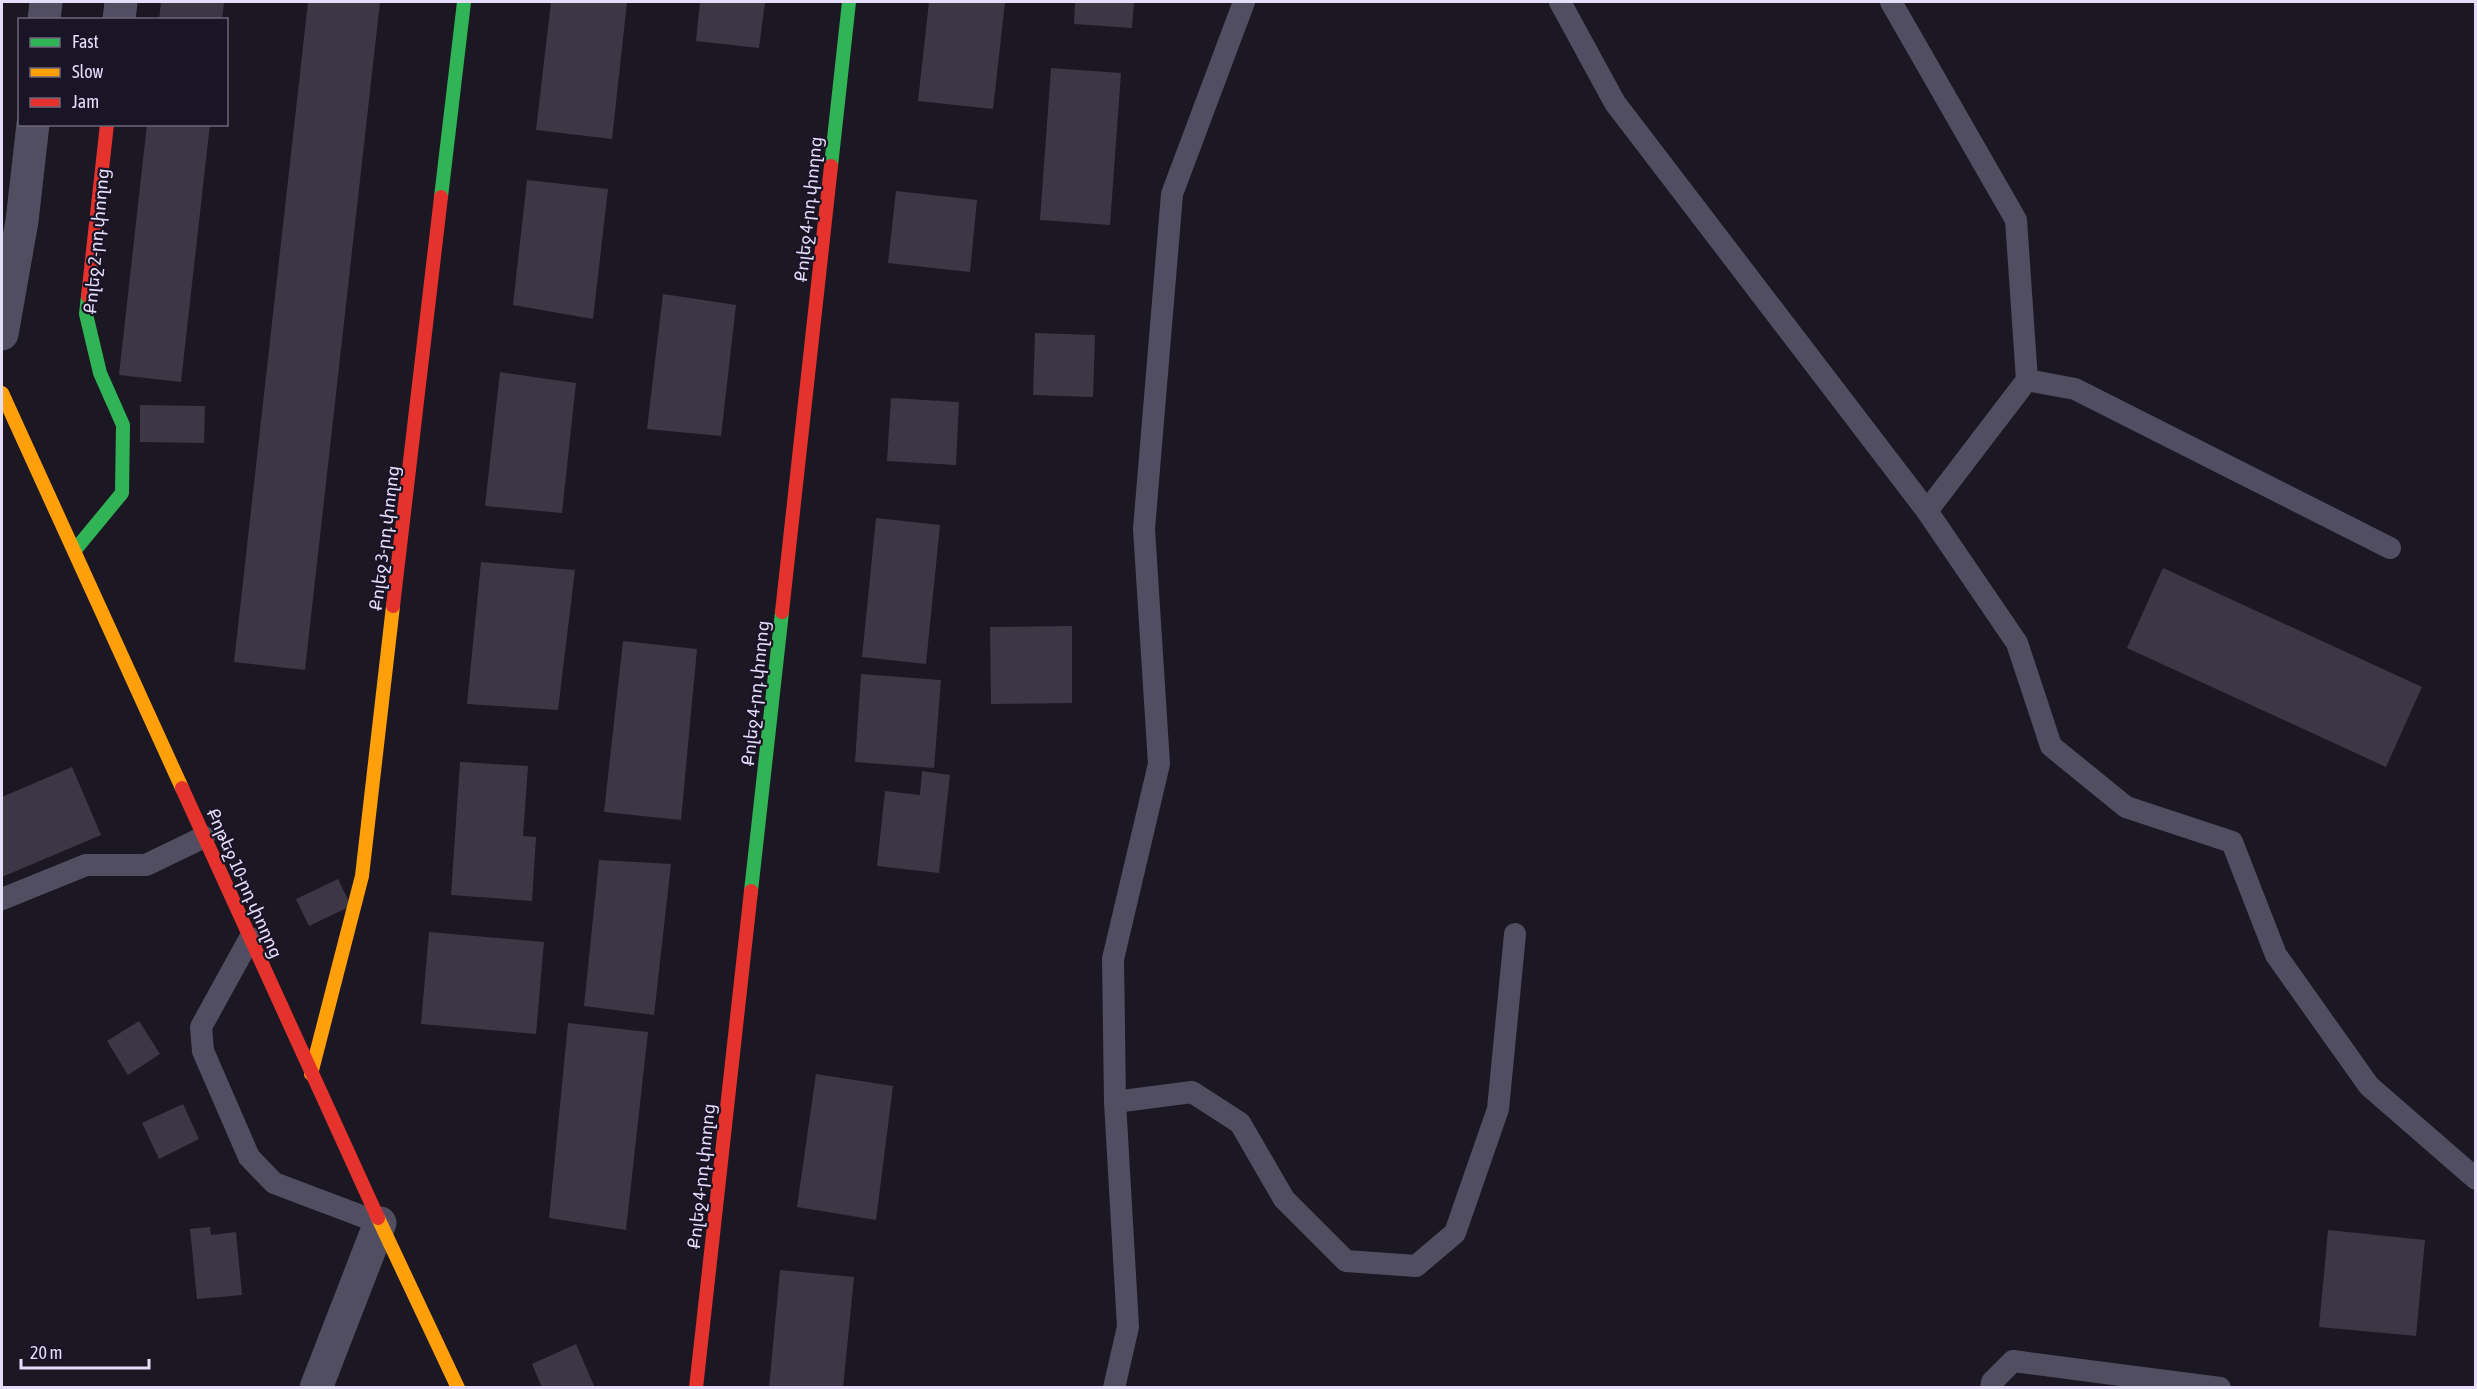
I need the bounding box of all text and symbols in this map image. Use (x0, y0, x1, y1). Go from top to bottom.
legend (18, 18, 228, 126)
text: Fast (72, 31, 99, 52)
text: Slow (72, 61, 103, 82)
text: Jam (72, 91, 99, 112)
street label: Քոլեջ 4-րդ փողոց (790, 135, 826, 283)
street label: Քոլեջ 2-րդ փողոց (79, 167, 113, 315)
street label: Քոլեջ 3-րդ փողոց (365, 464, 403, 612)
street label: Քոլեջ 4-րդ փողոց (737, 619, 773, 767)
street label: Քոթեջ 10-րդ փողոց (202, 805, 288, 961)
street label: Քոլեջ 4-րդ փողոց (683, 1102, 719, 1250)
scale bar (21, 1332, 148, 1370)
text: 20 m (30, 1342, 62, 1363)

